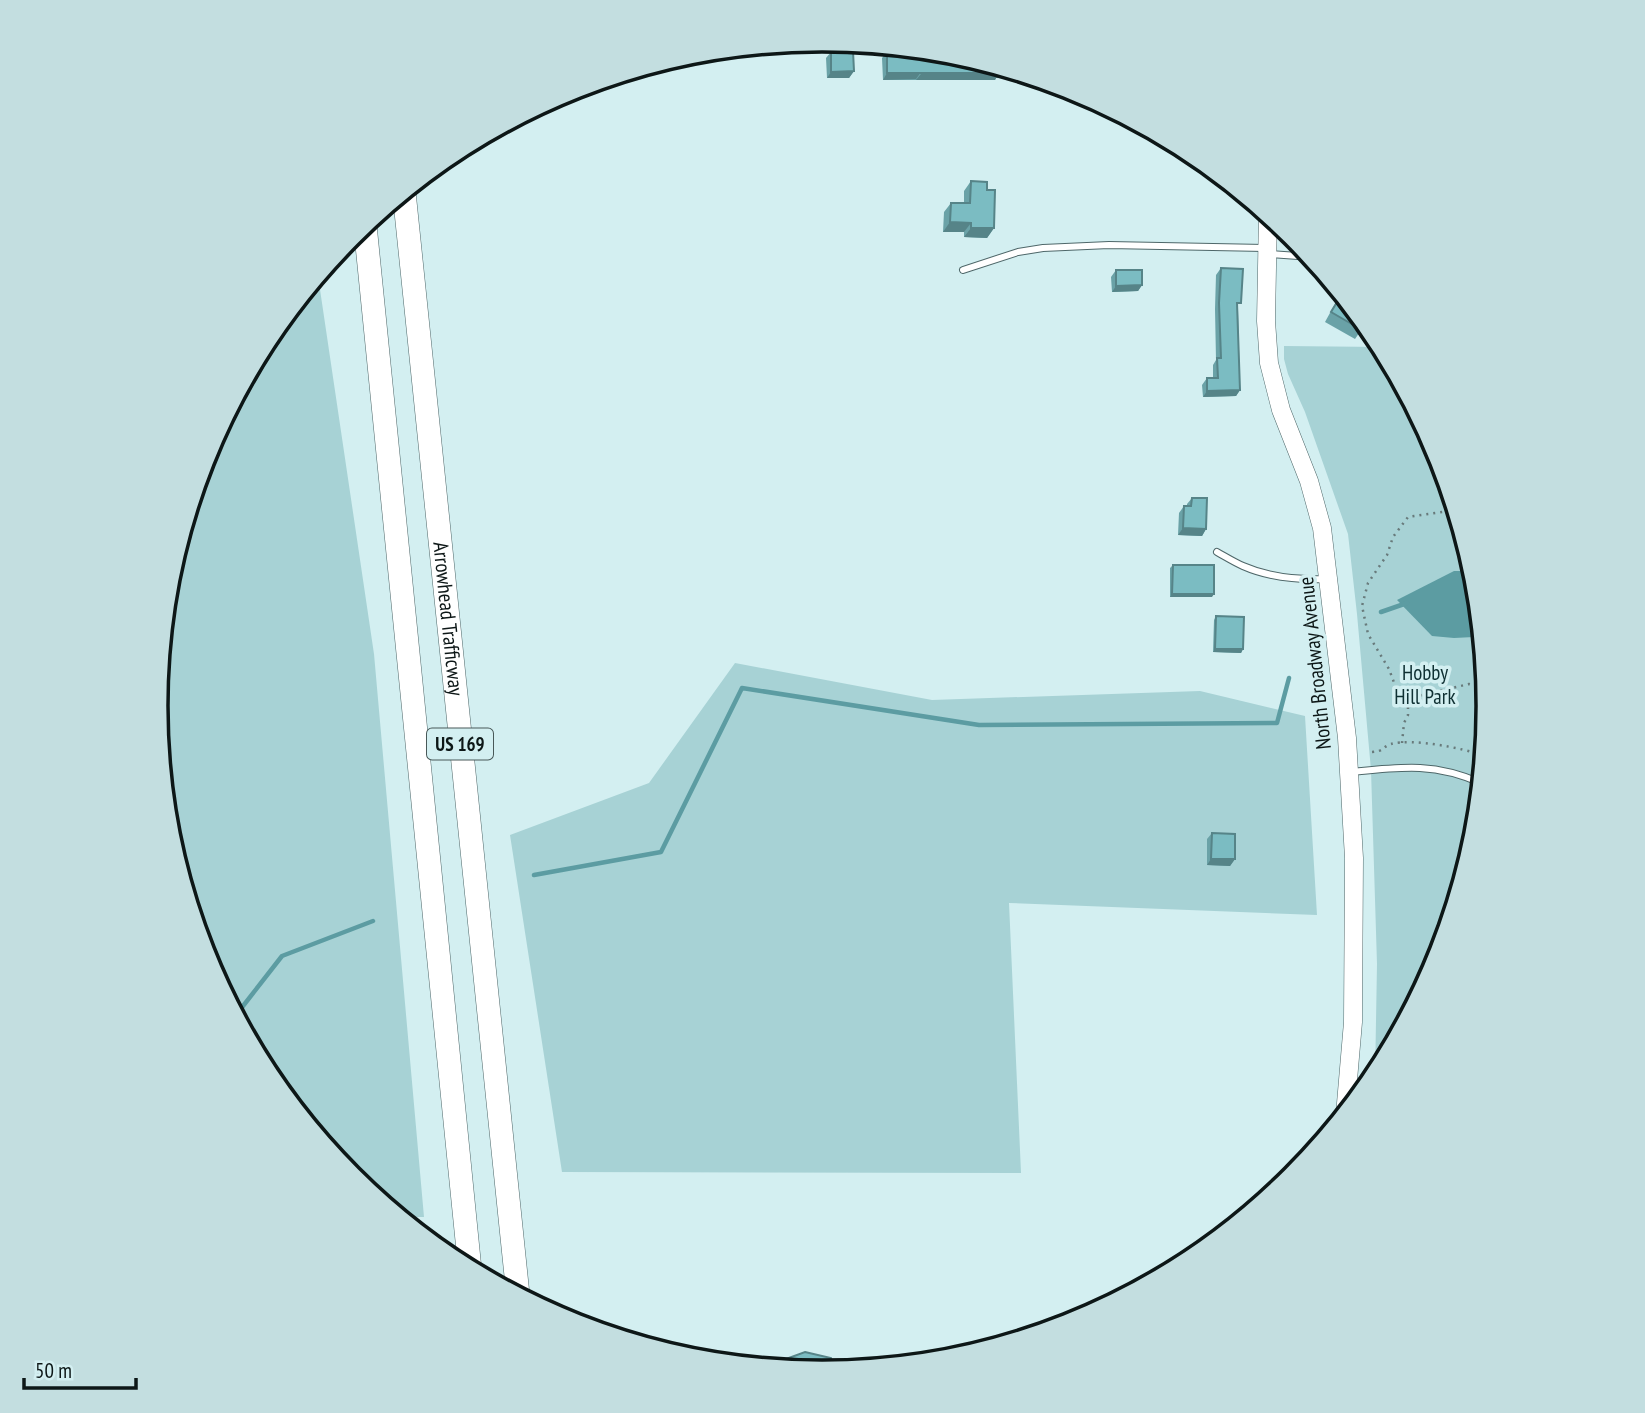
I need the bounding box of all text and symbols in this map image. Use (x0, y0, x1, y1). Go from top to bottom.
street label: Arrowhead Trafficway (427, 540, 470, 697)
street label: North Broadway Avenue (1292, 575, 1337, 751)
park label: Hobby Hill Park (1394, 659, 1456, 710)
road number: US 169 (427, 729, 493, 760)
scale bar (24, 1346, 136, 1390)
text: 50 m (35, 1357, 72, 1384)

